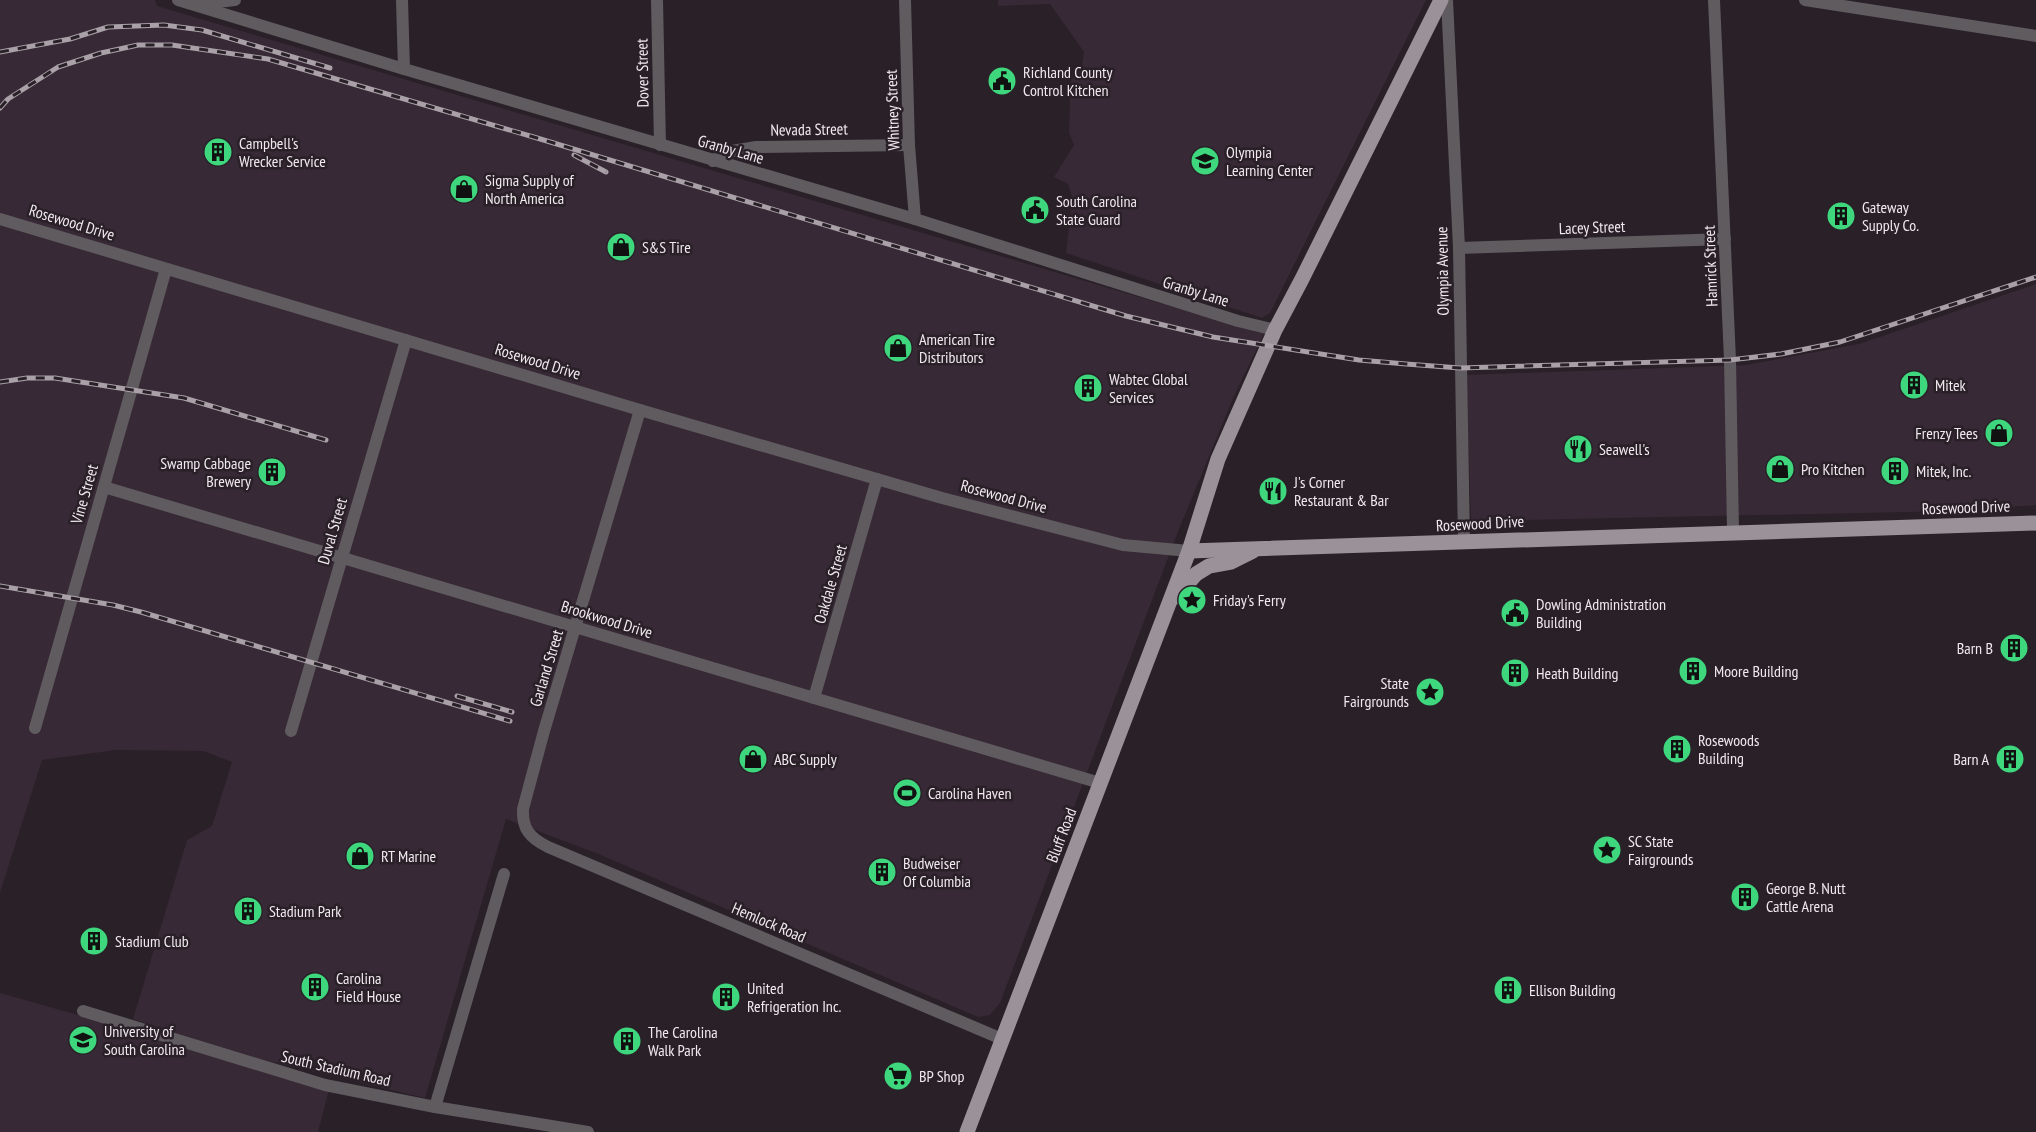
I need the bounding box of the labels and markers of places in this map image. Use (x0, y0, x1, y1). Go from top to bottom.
place label: Richland County Control Kitchen (1023, 62, 1112, 100)
public building icon: Richland County Control Kitchen (986, 65, 1018, 97)
place label: Campbell's Wrecker Service (239, 133, 326, 171)
building icon: Campbell's Wrecker Service (202, 136, 234, 168)
place label: Olympia Learning Center (1226, 142, 1314, 180)
school or university icon: Olympia Learning Center (1189, 145, 1221, 177)
place label: Sigma Supply of North America (485, 170, 575, 208)
shop icon: Sigma Supply of North America (448, 173, 480, 205)
place label: South Carolina State Guard (1056, 191, 1137, 229)
public building icon: South Carolina State Guard (1019, 194, 1051, 226)
place label: Gateway Supply Co. (1862, 197, 1919, 235)
building icon: Gateway Supply Co. (1825, 200, 1857, 232)
shop icon: S&S Tire (605, 231, 637, 263)
place label: S&S Tire (642, 237, 691, 257)
place label: American Tire Distributors (919, 329, 995, 367)
shop icon: American Tire Distributors (882, 332, 914, 364)
place label: Wabtec Global Services (1109, 369, 1188, 407)
building icon: Mitek (1898, 369, 1930, 401)
building icon: Wabtec Global Services (1072, 372, 1104, 404)
place label: Mitek (1935, 375, 1967, 395)
shop icon: Frenzy Tees (1983, 417, 2015, 449)
place label: Frenzy Tees (1915, 423, 1978, 443)
restaurant icon: Seawell's (1562, 433, 1594, 465)
place label: Seawell's (1599, 439, 1650, 459)
place label: Swamp Cabbage Brewery (160, 453, 251, 491)
shop icon: Pro Kitchen (1764, 453, 1796, 485)
building icon: Mitek, Inc. (1879, 455, 1911, 487)
building icon: Swamp Cabbage Brewery (256, 456, 288, 488)
place label: Pro Kitchen (1801, 459, 1864, 479)
place label: Mitek, Inc. (1916, 461, 1972, 481)
place label: J's Corner Restaurant & Bar (1293, 472, 1389, 510)
restaurant icon: J's Corner Restaurant & Bar (1257, 475, 1289, 507)
place icon: Friday's Ferry (1176, 584, 1208, 616)
place label: Friday's Ferry (1213, 590, 1286, 610)
place label: Dowling Administration Building (1536, 594, 1666, 632)
public building icon: Dowling Administration Building (1499, 597, 1531, 629)
building icon: Barn B (1998, 632, 2030, 664)
place label: Barn B (1957, 638, 1993, 658)
building icon: Moore Building (1677, 655, 1709, 687)
building icon: Heath Building (1499, 657, 1531, 689)
place label: Moore Building (1714, 661, 1798, 681)
place label: Heath Building (1536, 663, 1618, 683)
place label: State Fairgrounds (1344, 673, 1409, 711)
place icon: State Fairgrounds (1414, 676, 1446, 708)
place label: Rosewoods Building (1698, 730, 1759, 768)
building icon: Rosewoods Building (1661, 733, 1693, 765)
shop icon: ABC Supply (737, 743, 769, 775)
building icon: Barn A (1994, 743, 2026, 775)
place label: ABC Supply (774, 749, 837, 769)
place label: Barn A (1953, 749, 1989, 769)
sports icon: Carolina Haven (891, 777, 923, 809)
place label: Carolina Haven (928, 783, 1012, 803)
place label: SC State Fairgrounds (1628, 831, 1693, 869)
place icon: SC State Fairgrounds (1591, 834, 1623, 866)
shop icon: RT Marine (344, 840, 376, 872)
place label: RT Marine (381, 846, 436, 866)
place label: Budweiser Of Columbia (903, 853, 971, 891)
building icon: Budweiser Of Columbia (866, 856, 898, 888)
place label: George B. Nutt Cattle Arena (1766, 878, 1846, 916)
building icon: George B. Nutt Cattle Arena (1729, 881, 1761, 913)
building icon: Stadium Park (232, 895, 264, 927)
place label: Stadium Park (269, 901, 342, 921)
building icon: Stadium Club (78, 925, 110, 957)
place label: Stadium Club (115, 931, 189, 951)
place label: Carolina Field House (336, 968, 401, 1006)
building icon: Carolina Field House (299, 971, 331, 1003)
building icon: Ellison Building (1492, 974, 1524, 1006)
place label: United Refrigeration Inc. (747, 978, 842, 1016)
place label: Ellison Building (1529, 980, 1616, 1000)
building icon: United Refrigeration Inc. (710, 981, 742, 1013)
place label: University of South Carolina (104, 1021, 185, 1059)
place label: The Carolina Walk Park (648, 1022, 718, 1060)
school or university icon: University of South Carolina (67, 1024, 99, 1056)
building icon: The Carolina Walk Park (611, 1025, 643, 1057)
supermarket icon: BP Shop (882, 1060, 914, 1092)
place label: BP Shop (919, 1066, 964, 1086)

